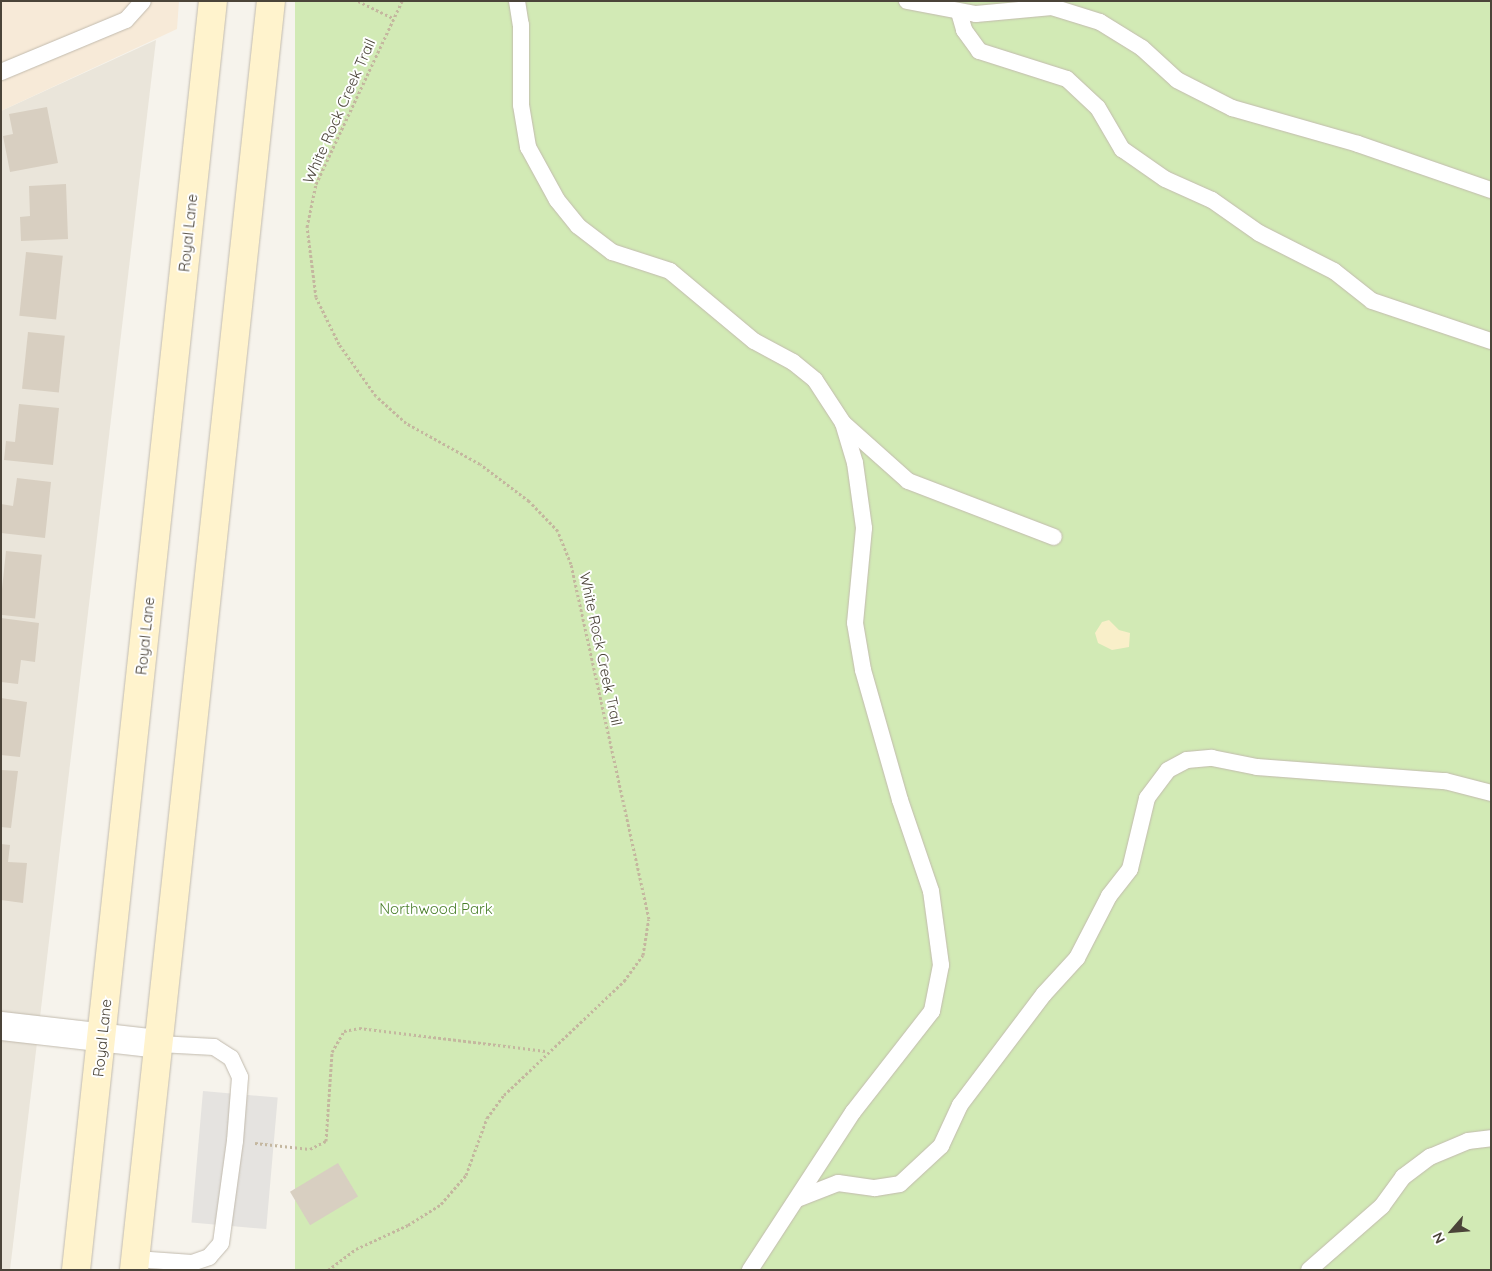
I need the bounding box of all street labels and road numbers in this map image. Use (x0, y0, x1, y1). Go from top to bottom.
street label: White Rock Creek Trail (299, 36, 379, 186)
street label: Royal Lane (175, 193, 201, 273)
street label: White Rock Creek Trail (576, 571, 626, 727)
street label: Royal Lane (132, 596, 158, 676)
street label: Royal Lane (89, 998, 115, 1078)

